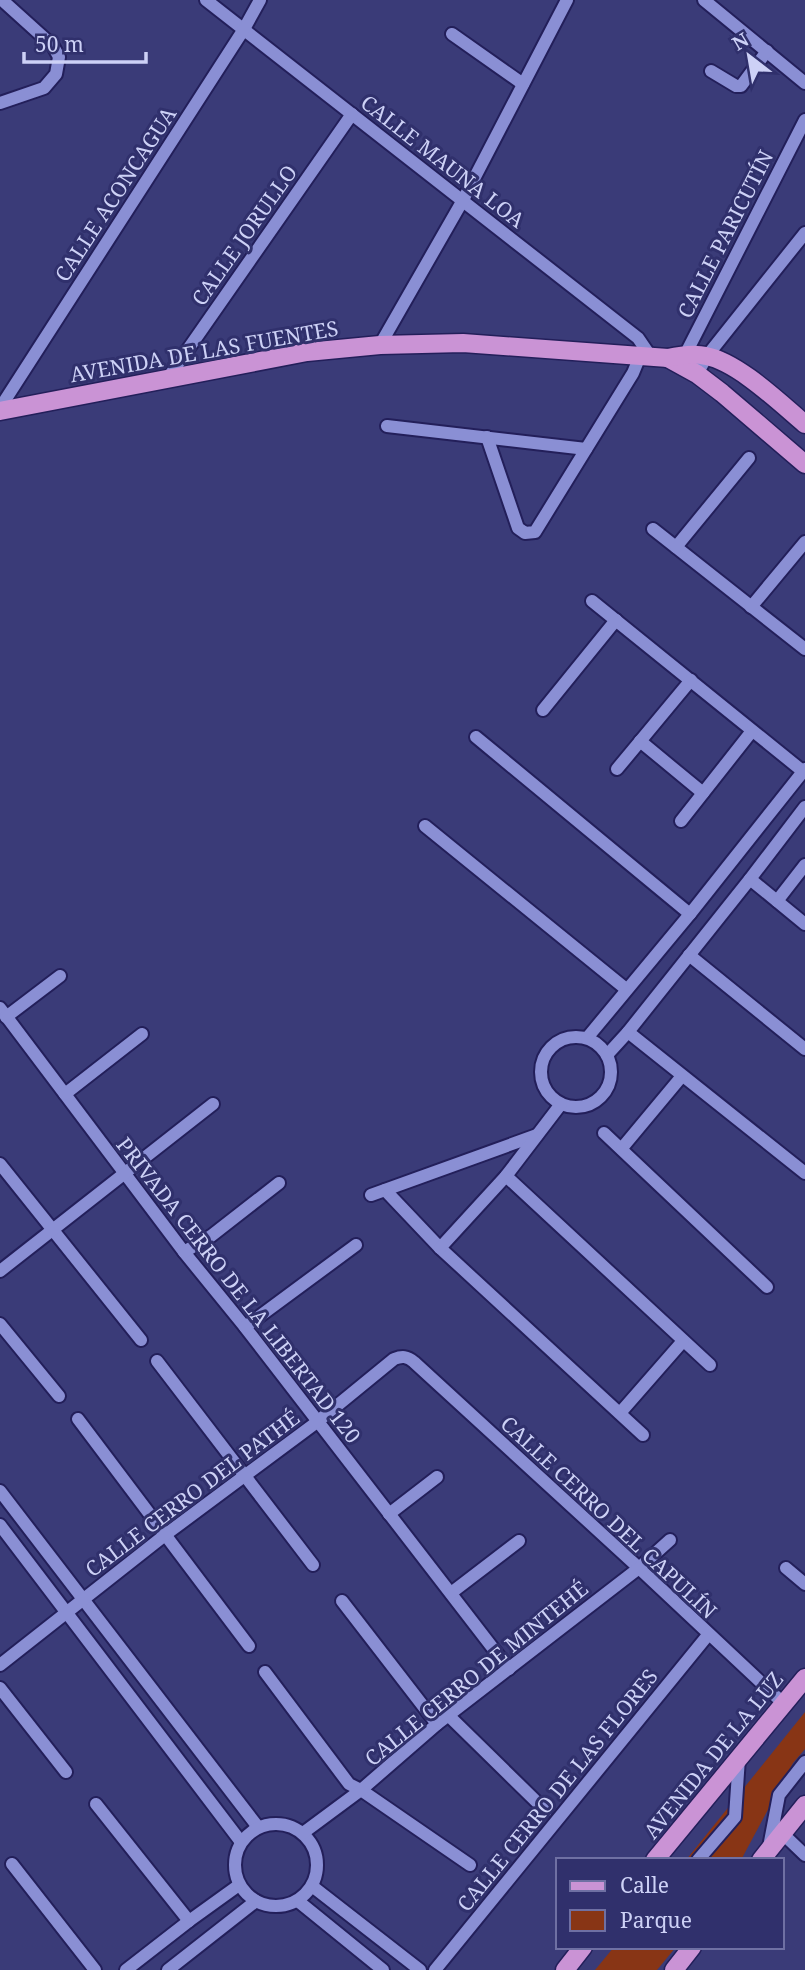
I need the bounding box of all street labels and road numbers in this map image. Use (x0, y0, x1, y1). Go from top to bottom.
street label: CALLE MAUNA LOA (355, 88, 531, 234)
street label: CALLE ACONCAGUA (48, 101, 182, 287)
street label: CALLE PARICUTÍN (671, 145, 779, 323)
street label: CALLE JORULLO (185, 159, 303, 311)
street label: AVENIDA DE LAS FUENTES (68, 314, 340, 388)
street label: PRIVADA CERRO DE LA LIBERTAD 120 (111, 1131, 367, 1449)
street label: CALLE CERRO DEL PATHÉ (79, 1403, 305, 1583)
street label: CALLE CERRO DEL CAPULÍN (495, 1409, 723, 1625)
street label: CALLE CERRO DE MINTEHÉ (359, 1574, 593, 1772)
street label: CALLE CERRO DE LAS FLORES (450, 1663, 664, 1917)
street label: AVENIDA DE LA LUZ (637, 1666, 789, 1844)

